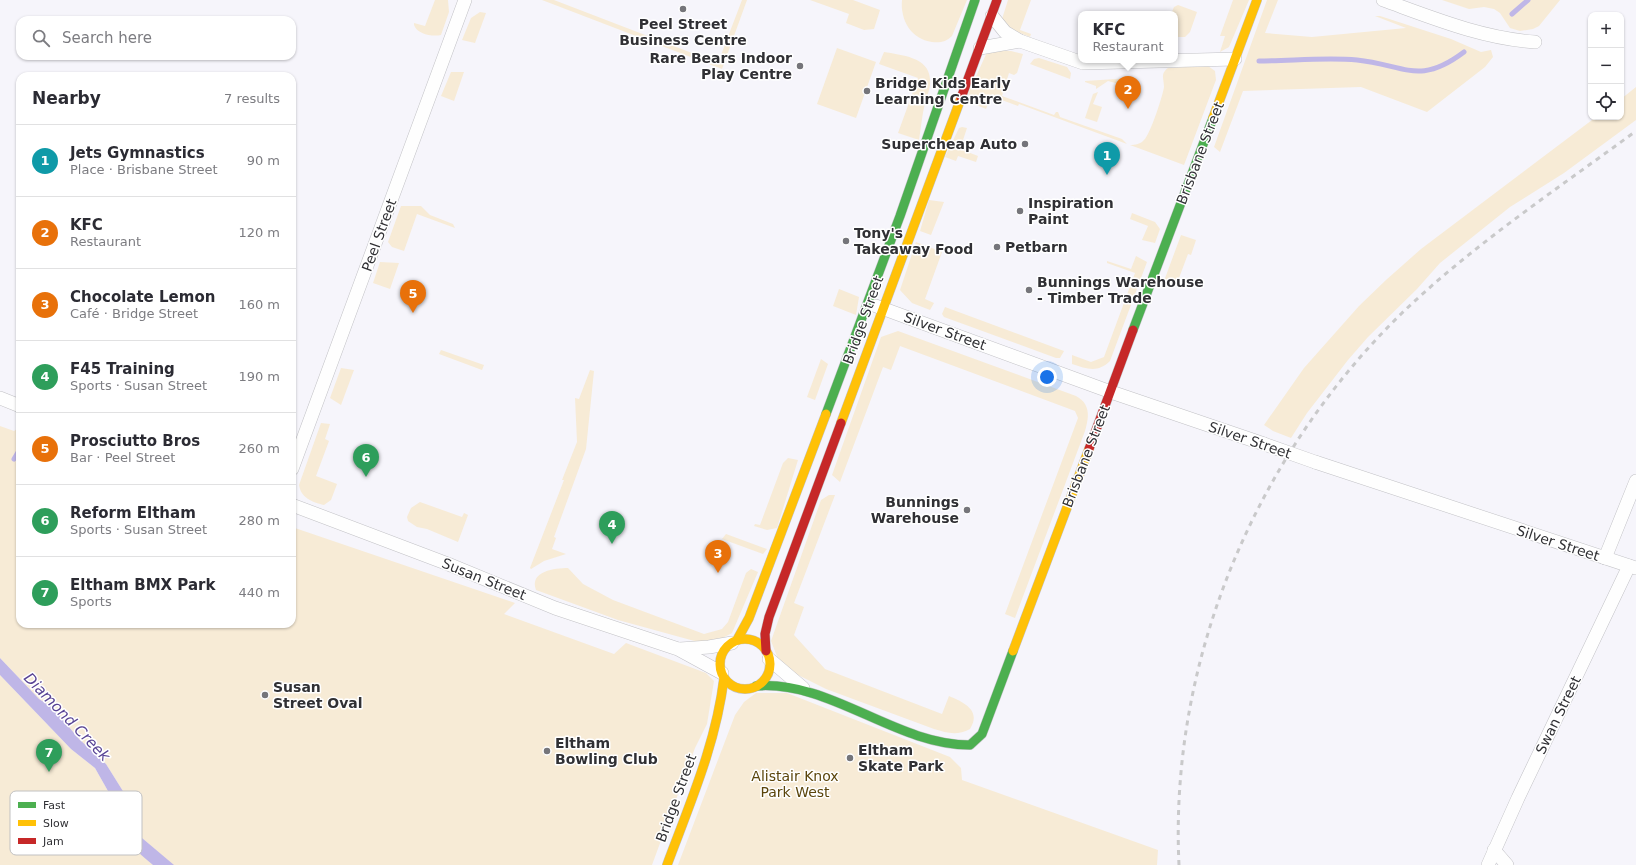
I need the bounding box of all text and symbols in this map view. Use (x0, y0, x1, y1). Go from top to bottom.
marker: Peel Street Business Centre (678, 4, 688, 14)
popup (1078, 11, 1178, 63)
map controls (1588, 12, 1624, 120)
button: + (1588, 12, 1624, 48)
search box (16, 16, 296, 60)
place label: Peel Street Business Centre (619, 16, 747, 48)
text: KFC (1092, 21, 1125, 39)
icon: search (30, 27, 52, 49)
text: Search here (62, 29, 152, 47)
text: Restaurant (1092, 39, 1164, 54)
button: − (1588, 48, 1624, 84)
place label: Rare Bears Indoor Play Centre (649, 50, 792, 82)
marker: Rare Bears Indoor Play Centre (795, 61, 805, 71)
place label: Bridge Kids Early Learning Centre (875, 75, 1011, 107)
pin: 2 (1115, 76, 1141, 109)
button: locate (1588, 84, 1624, 120)
marker: Bridge Kids Early Learning Centre (862, 86, 872, 96)
text: Nearby (32, 88, 101, 108)
text: 7 results (224, 91, 280, 106)
street label: Brisbane Street (1173, 99, 1227, 207)
place label: Supercheap Auto (881, 136, 1017, 152)
marker: Supercheap Auto (1020, 139, 1030, 149)
pin: 1 (1094, 142, 1120, 175)
text: Jets Gymnastics (70, 144, 205, 162)
text: 1 (40, 153, 50, 168)
text: 90 m (247, 153, 280, 168)
text: Place · Brisbane Street (70, 162, 218, 177)
place label: Inspiration Paint (1028, 195, 1114, 227)
street label: Peel Street (358, 196, 400, 273)
marker: Inspiration Paint (1015, 206, 1025, 216)
text: KFC (70, 216, 103, 234)
text: 2 (40, 225, 50, 240)
text: 120 m (238, 225, 280, 240)
place label: Tony's Takeaway Food (854, 225, 973, 257)
text: Restaurant (70, 234, 141, 249)
marker: Tony's Takeaway Food (841, 236, 851, 246)
place label: Petbarn (1005, 239, 1068, 255)
marker: Petbarn (992, 242, 1002, 252)
street label: Bridge Street (840, 273, 887, 366)
place label: Bunnings Warehouse - Timber Trade (1037, 274, 1204, 306)
pin: 5 (400, 280, 426, 313)
marker: Bunnings Warehouse - Timber Trade (1024, 285, 1034, 295)
text: Chocolate Lemon (70, 288, 215, 306)
text: 3 (40, 297, 50, 312)
text: 160 m (238, 297, 280, 312)
text: Café · Bridge Street (70, 306, 198, 321)
street label: Silver Street (902, 309, 989, 353)
text: F45 Training (70, 360, 175, 378)
your location (1037, 367, 1057, 387)
text: 4 (40, 369, 50, 384)
text: 190 m (238, 369, 280, 384)
text: Sports · Susan Street (70, 378, 207, 393)
street label: Brisbane Street (1059, 402, 1113, 510)
street label: Silver Street (1207, 418, 1294, 462)
text: Prosciutto Bros (70, 432, 200, 450)
text: 5 (40, 441, 50, 456)
text: 260 m (238, 441, 280, 456)
pin: 6 (353, 444, 379, 477)
text: Bar · Peel Street (70, 450, 175, 465)
place label: Bunnings Warehouse (871, 494, 959, 526)
text: Reform Eltham (70, 504, 196, 522)
marker: Bunnings Warehouse (962, 505, 972, 515)
pin: 4 (599, 511, 625, 544)
text: 6 (40, 513, 50, 528)
text: 280 m (238, 513, 280, 528)
text: Sports · Susan Street (70, 522, 207, 537)
street label: Silver Street (1514, 522, 1602, 564)
pin: 3 (705, 540, 731, 573)
street label: Susan Street (440, 555, 529, 603)
text: Eltham BMX Park (70, 576, 215, 594)
text: 7 (40, 585, 50, 600)
text: 440 m (238, 585, 280, 600)
text: Sports (70, 594, 112, 609)
water label: Diamond Creek (20, 669, 115, 766)
street label: Swan Street (1532, 673, 1584, 757)
place label: Susan Street Oval (273, 679, 363, 711)
marker: Susan Street Oval (260, 690, 270, 700)
place label: Eltham Bowling Club (555, 735, 658, 767)
pin: 7 (36, 739, 62, 772)
place label: Eltham Skate Park (858, 742, 944, 774)
marker: Eltham Bowling Club (542, 746, 552, 756)
street label: Bridge Street (653, 751, 700, 844)
marker: Eltham Skate Park (845, 753, 855, 763)
park label: Alistair Knox Park West (751, 768, 839, 800)
legend (10, 791, 142, 855)
text: Fast (43, 799, 66, 812)
text: Slow (43, 817, 69, 830)
text: Jam (42, 835, 64, 848)

